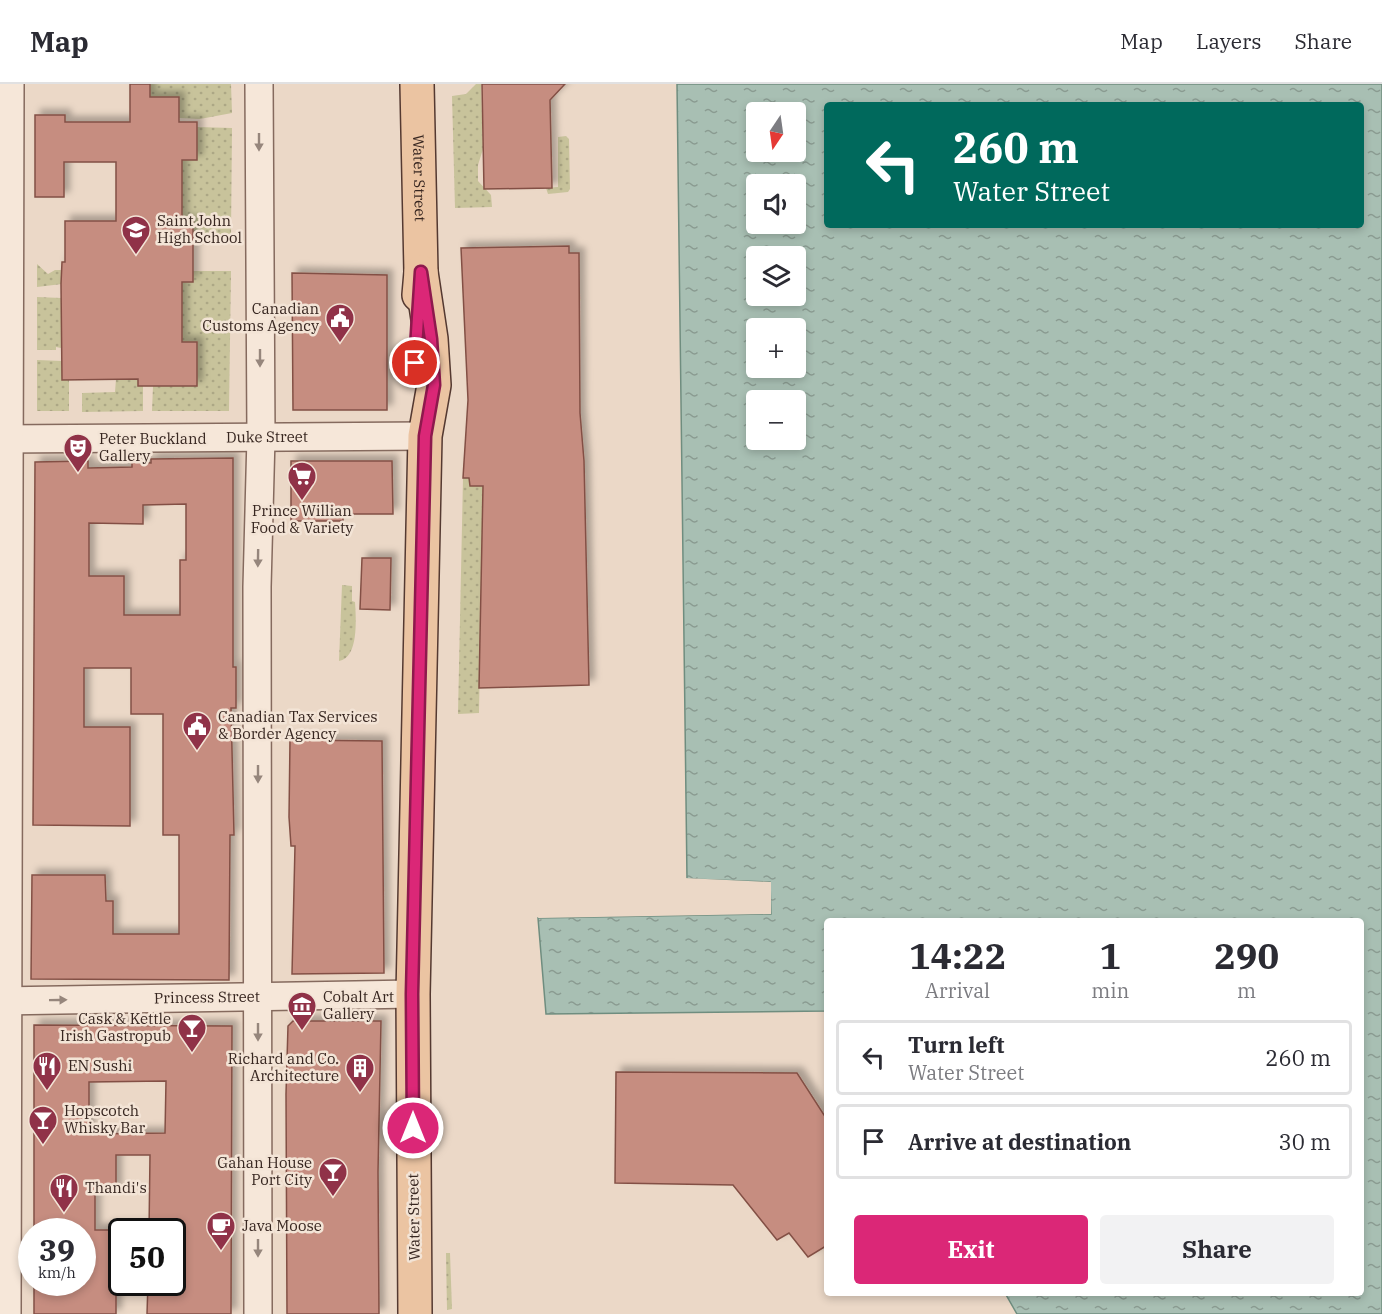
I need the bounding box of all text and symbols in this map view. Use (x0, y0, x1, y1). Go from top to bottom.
text: Map (30, 23, 89, 60)
text: Map (1120, 27, 1163, 55)
text: Layers (1196, 27, 1262, 55)
text: Share (1295, 27, 1352, 55)
north arrow (746, 102, 806, 162)
map controls (746, 102, 806, 450)
text: 260 m (953, 120, 1079, 175)
icon: left (854, 126, 932, 204)
one-way arrow (254, 133, 264, 152)
street label: Water Street (409, 134, 430, 222)
text: Water Street (953, 173, 1110, 208)
button: sound (746, 174, 806, 234)
place label: Saint John High School (157, 211, 242, 247)
school or university icon: Saint John High School (120, 214, 152, 256)
button: layers (746, 246, 806, 306)
place label: Canadian Customs Agency (202, 299, 319, 335)
public building icon: Canadian Customs Agency (324, 302, 356, 344)
button: + (746, 318, 806, 378)
pin (389, 337, 440, 388)
icon: arrive (398, 346, 431, 379)
one-way arrow (255, 349, 265, 368)
button: − (746, 390, 806, 450)
street label: Duke Street (226, 427, 308, 446)
place label: Peter Buckland Gallery (99, 429, 207, 465)
theatre icon: Peter Buckland Gallery (62, 432, 94, 474)
supermarket icon: Prince Willian Food & Variety (286, 460, 318, 502)
place label: Prince Willian Food & Variety (251, 501, 353, 537)
one-way arrow (253, 549, 263, 568)
place label: Canadian Tax Services & Border Agency (218, 707, 378, 743)
public building icon: Canadian Tax Services & Border Agency (181, 710, 213, 752)
one-way arrow (253, 765, 263, 784)
text: 14:22 (909, 932, 1006, 979)
text: 1 (1099, 932, 1121, 979)
text: 290 (1214, 932, 1279, 979)
text: Arrival (925, 977, 990, 1004)
text: min (1091, 977, 1129, 1004)
text: m (1237, 977, 1256, 1004)
street label: Princess Street (154, 987, 260, 1007)
place label: Cobalt Art Gallery (323, 987, 394, 1023)
museum icon: Cobalt Art Gallery (286, 990, 318, 1032)
one-way arrow (49, 995, 68, 1004)
place label: Cask & Kettle Irish Gastropub (60, 1009, 171, 1045)
bar icon: Cask & Kettle Irish Gastropub (176, 1012, 208, 1054)
one-way arrow (253, 1023, 263, 1042)
text: Turn left (908, 1030, 1004, 1059)
icon: left (857, 1041, 890, 1074)
text: 260 m (1265, 1043, 1331, 1072)
place label: Richard and Co. Architecture (228, 1049, 339, 1085)
restaurant icon: EN Sushi (31, 1050, 63, 1092)
building icon: Richard and Co. Architecture (344, 1052, 376, 1094)
place label: EN Sushi (68, 1056, 133, 1075)
text: Water Street (908, 1059, 1024, 1086)
position arrow (381, 1096, 445, 1160)
place label: Hopscotch Whisky Bar (64, 1101, 145, 1137)
bar icon: Hopscotch Whisky Bar (27, 1104, 59, 1146)
icon: arrive (857, 1125, 890, 1158)
text: Arrive at destination (908, 1127, 1131, 1156)
text: 30 m (1279, 1127, 1331, 1156)
place label: Gahan House Port City (217, 1153, 312, 1189)
bar icon: Gahan House Port City (317, 1156, 349, 1198)
restaurant icon: Thandi's (48, 1172, 80, 1214)
street label: Water Street (403, 1173, 424, 1261)
place label: Thandi's (85, 1178, 147, 1197)
cafe icon: Java Moose (205, 1210, 237, 1252)
button: Exit (854, 1215, 1088, 1284)
button: Share (1100, 1215, 1334, 1284)
place label: Java Moose (242, 1216, 322, 1235)
speed limit sign: 50 (108, 1218, 186, 1296)
text: 39 (39, 1230, 75, 1269)
one-way arrow (253, 1239, 263, 1258)
text: km/h (38, 1263, 76, 1282)

